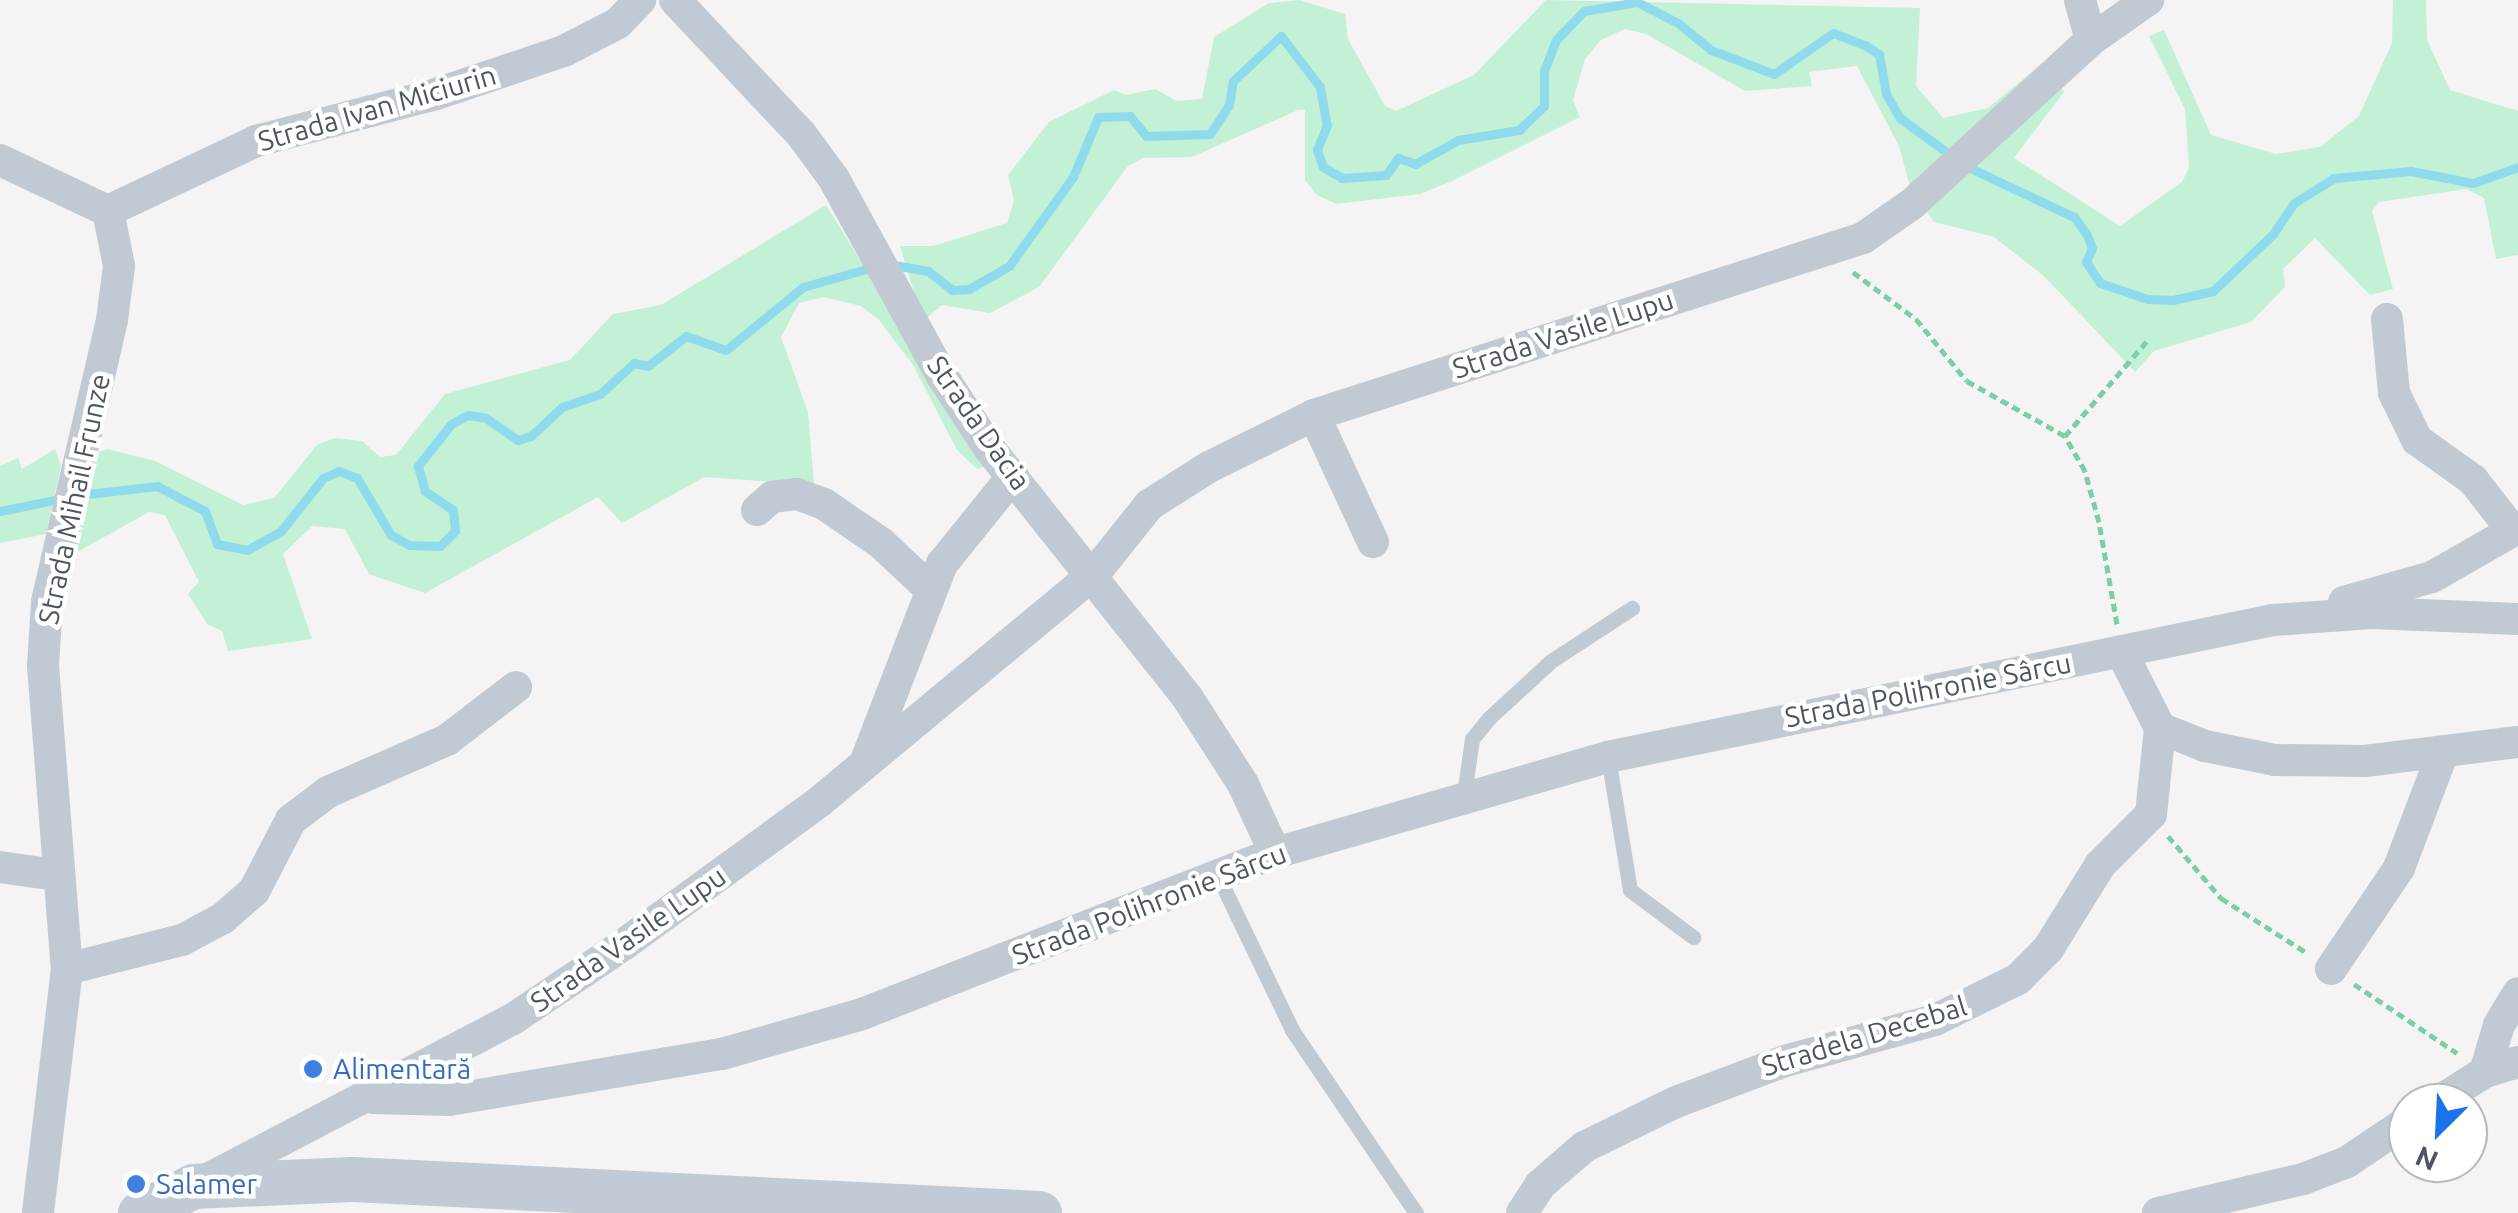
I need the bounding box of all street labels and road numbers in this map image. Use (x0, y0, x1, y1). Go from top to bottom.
street label: Strada Ivan Miciurin (254, 58, 500, 158)
street label: Strada Vasile Lupu (1448, 282, 1678, 386)
street label: Strada Dacia (920, 349, 1038, 497)
street label: Strada Mihail Frunze (31, 371, 117, 627)
street label: Strada Polihronie Sârcu (1782, 646, 2074, 734)
street label: Strada Polihronie Sârcu (1007, 836, 1291, 972)
street label: Strada Vasile Lupu (524, 859, 732, 1019)
street label: Stradela Decebal (1758, 989, 1970, 1083)

